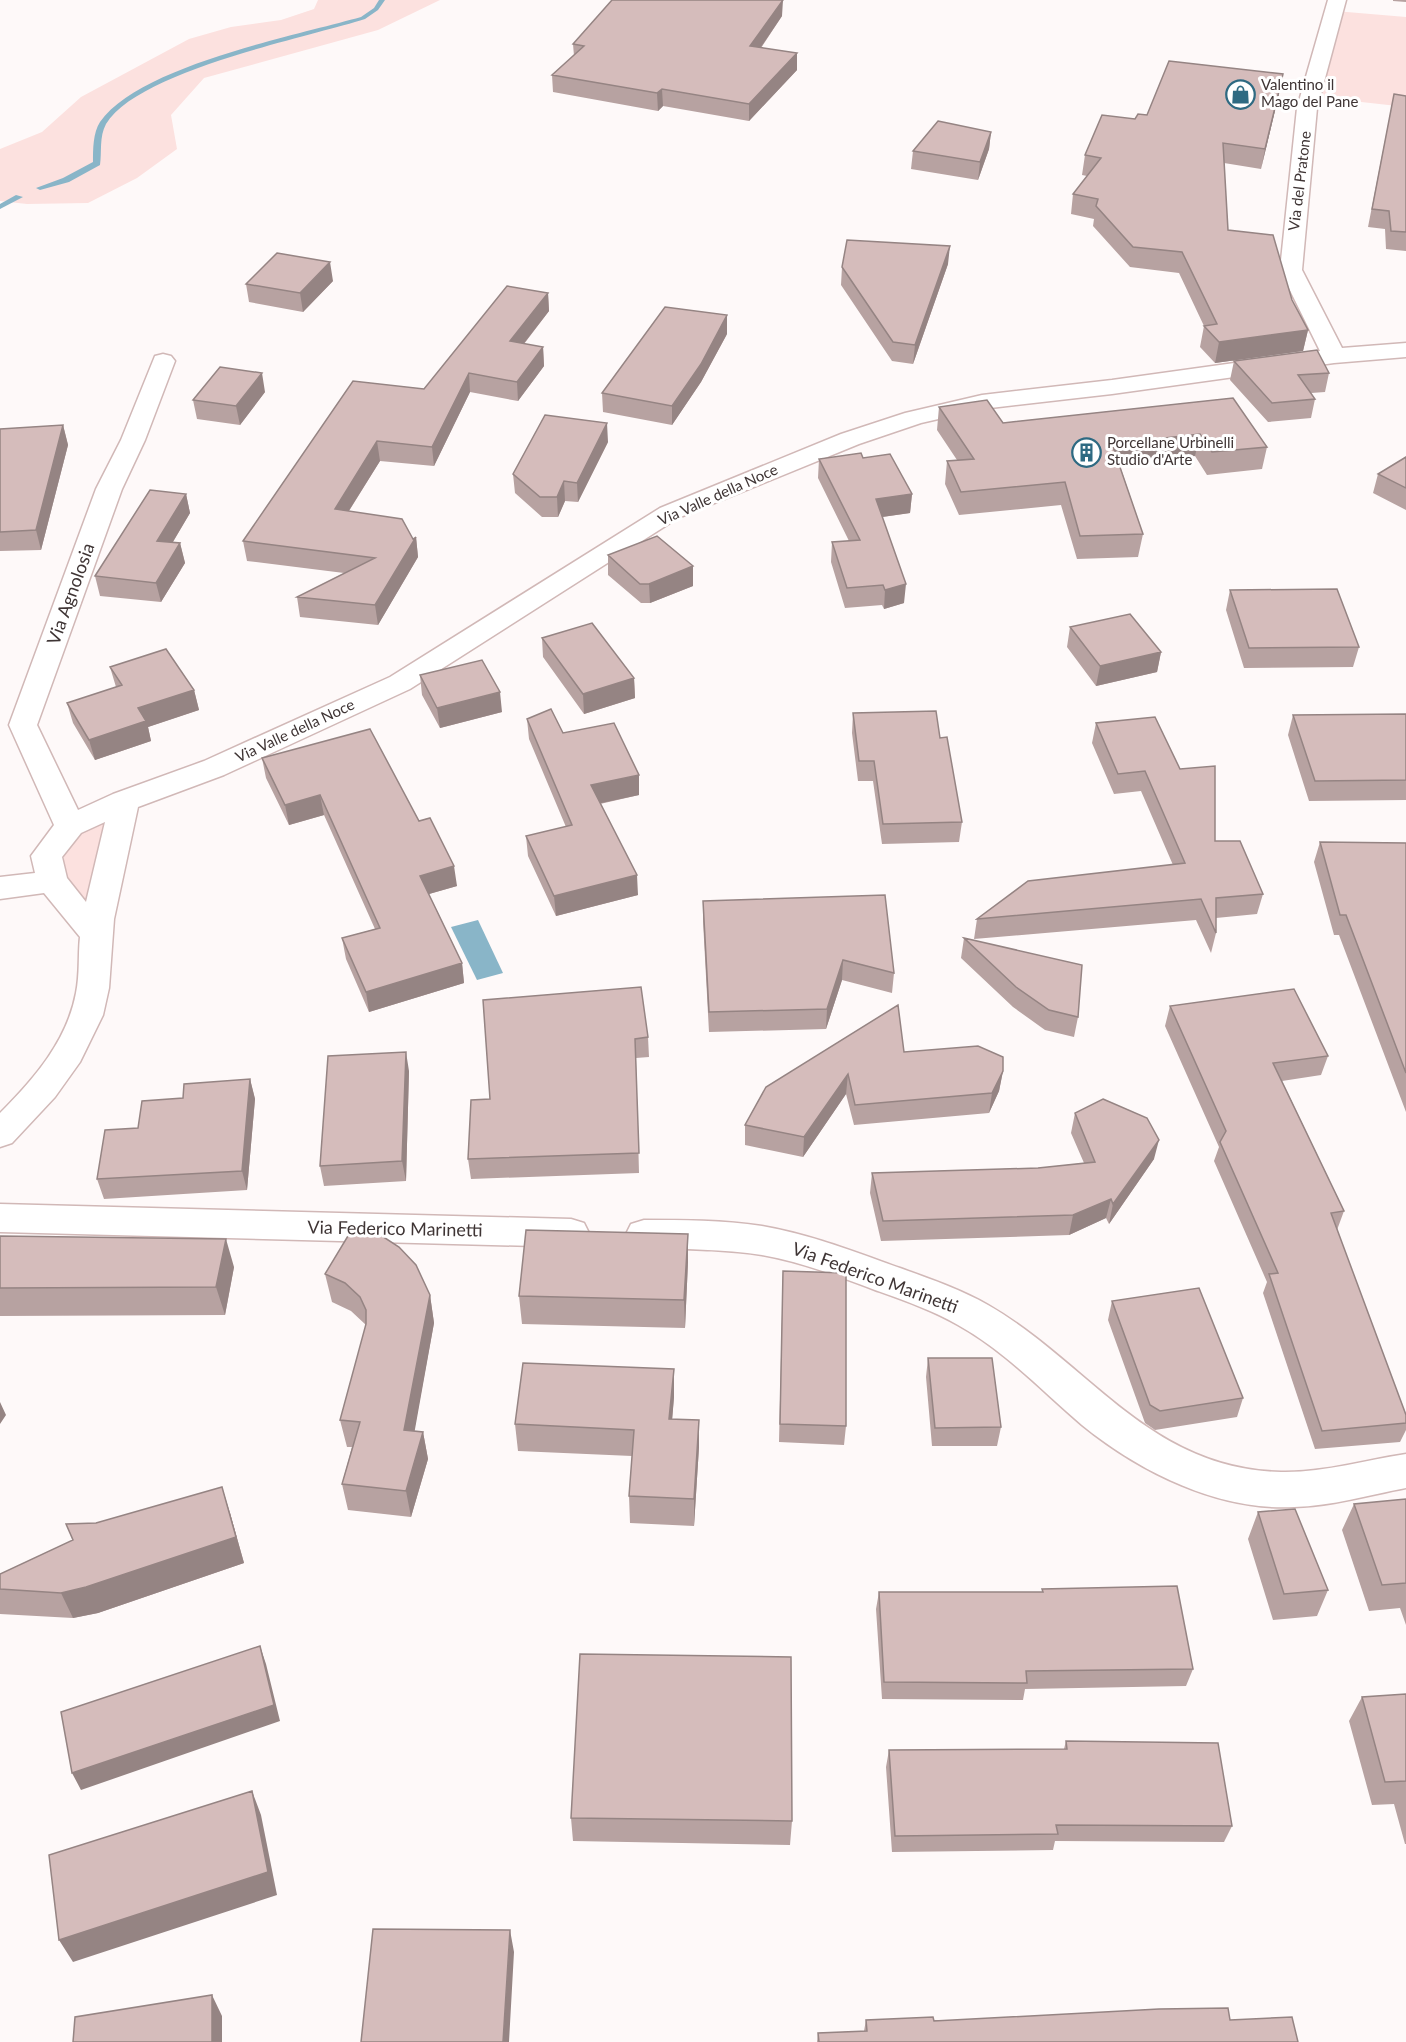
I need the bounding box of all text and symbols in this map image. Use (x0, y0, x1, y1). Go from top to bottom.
place label: Valentino il Mago del Pane (1261, 75, 1358, 110)
shop icon: Valentino il Mago del Pane (1224, 78, 1256, 110)
street label: Via del Pratone (1284, 130, 1314, 232)
place label: Porcellane Urbinelli Studio d'Arte (1107, 433, 1234, 468)
building icon: Porcellane Urbinelli Studio d'Arte (1070, 436, 1102, 468)
street label: Via Valle della Noce (655, 460, 780, 529)
street label: Via Agnolosia (41, 540, 99, 648)
street label: Via Valle della Noce (232, 695, 357, 766)
street label: Via Federico Marinetti (307, 1215, 483, 1241)
street label: Via Federico Marinetti (789, 1237, 961, 1317)

